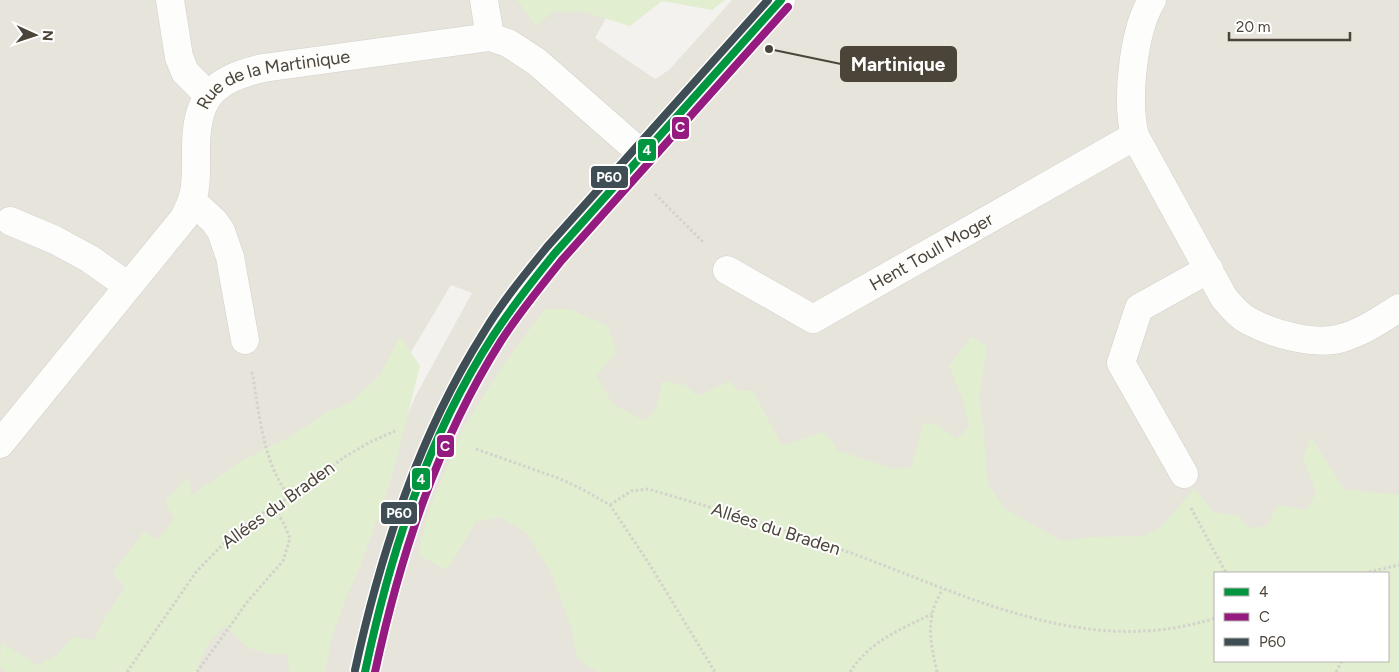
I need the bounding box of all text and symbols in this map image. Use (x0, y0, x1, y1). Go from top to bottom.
north arrow (10, 10, 60, 60)
scale bar (1229, 10, 1350, 42)
text: 20 m (1236, 18, 1270, 36)
text: N (39, 30, 56, 42)
street label: Rue de la Martinique (192, 45, 352, 113)
callout: Martinique (841, 47, 956, 81)
text: Martinique (851, 53, 946, 76)
line badge: C (671, 116, 690, 140)
text: C (675, 119, 685, 136)
line badge: 4 (637, 138, 657, 162)
text: 4 (643, 142, 652, 159)
line badge: P60 (590, 165, 629, 189)
text: P60 (596, 169, 622, 186)
street label: Hent Toull Moger (866, 208, 997, 296)
line badge: C (436, 434, 455, 458)
text: C (440, 438, 450, 455)
street label: Allées du Braden (217, 457, 339, 553)
line badge: 4 (411, 467, 431, 491)
text: 4 (417, 471, 426, 488)
street label: Allées du Braden (709, 498, 843, 560)
line badge: P60 (380, 501, 418, 525)
text: P60 (386, 505, 412, 522)
legend (1214, 572, 1389, 662)
text: 4 (1259, 583, 1268, 601)
text: C (1259, 608, 1270, 626)
text: P60 (1259, 633, 1286, 651)

